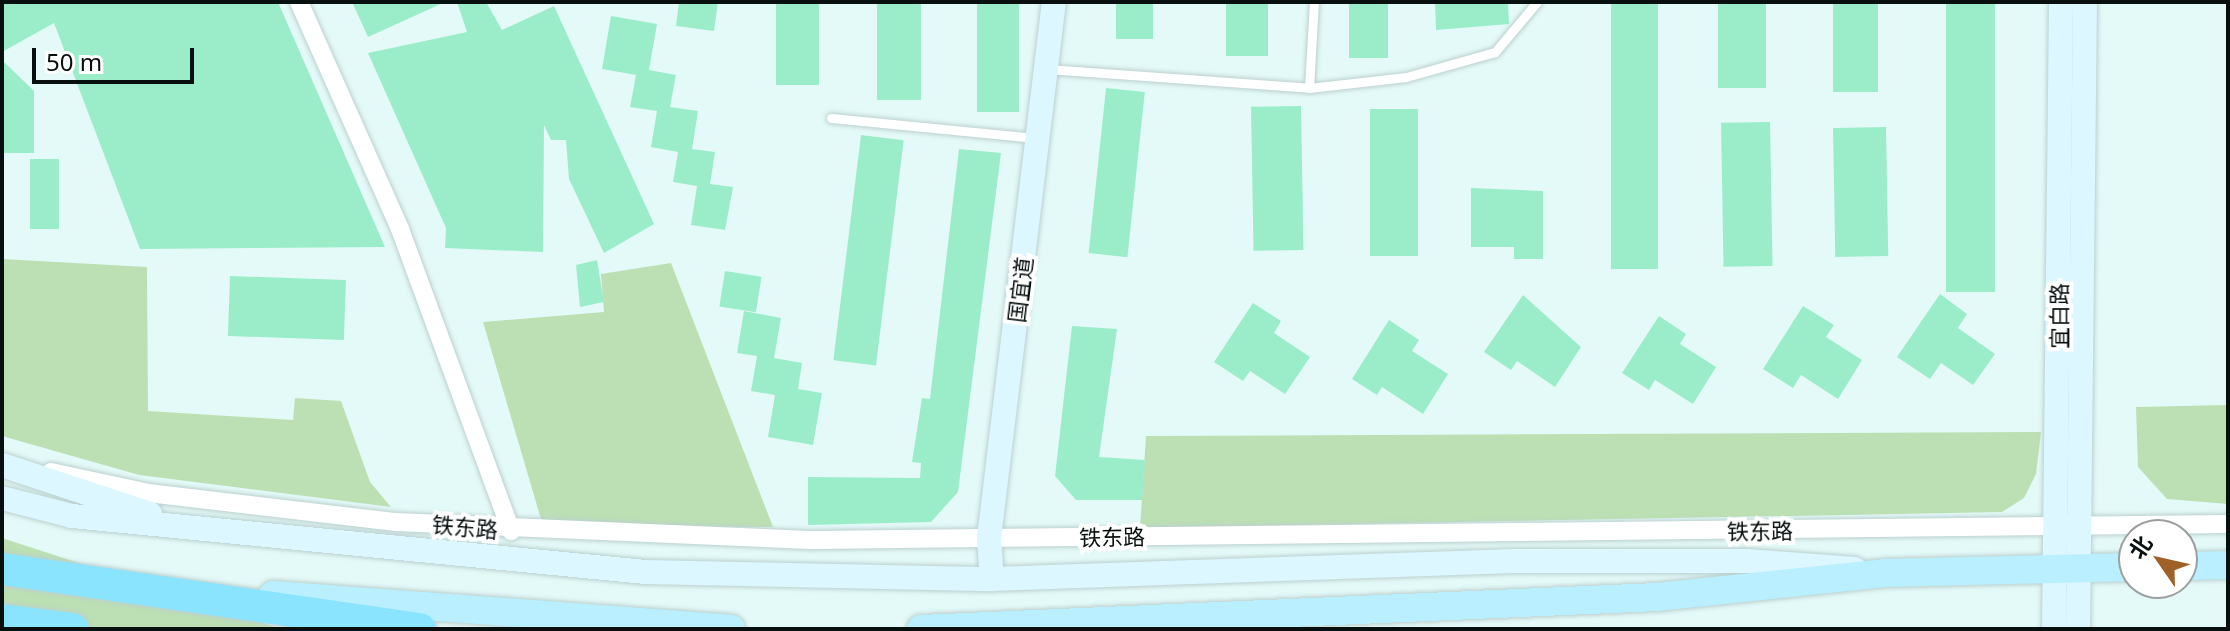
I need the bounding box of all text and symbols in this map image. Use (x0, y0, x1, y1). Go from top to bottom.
scale bar (36, 32, 198, 82)
text: 50 m (46, 45, 102, 78)
street label: 国宜道 (1003, 256, 1037, 324)
street label: 宜白路 (2046, 283, 2072, 349)
street label: 铁东路 (431, 511, 499, 543)
street label: 铁东路 (1727, 517, 1793, 545)
north arrow (2118, 519, 2198, 599)
street label: 铁东路 (1079, 523, 1145, 551)
text: 北 (2121, 529, 2158, 564)

